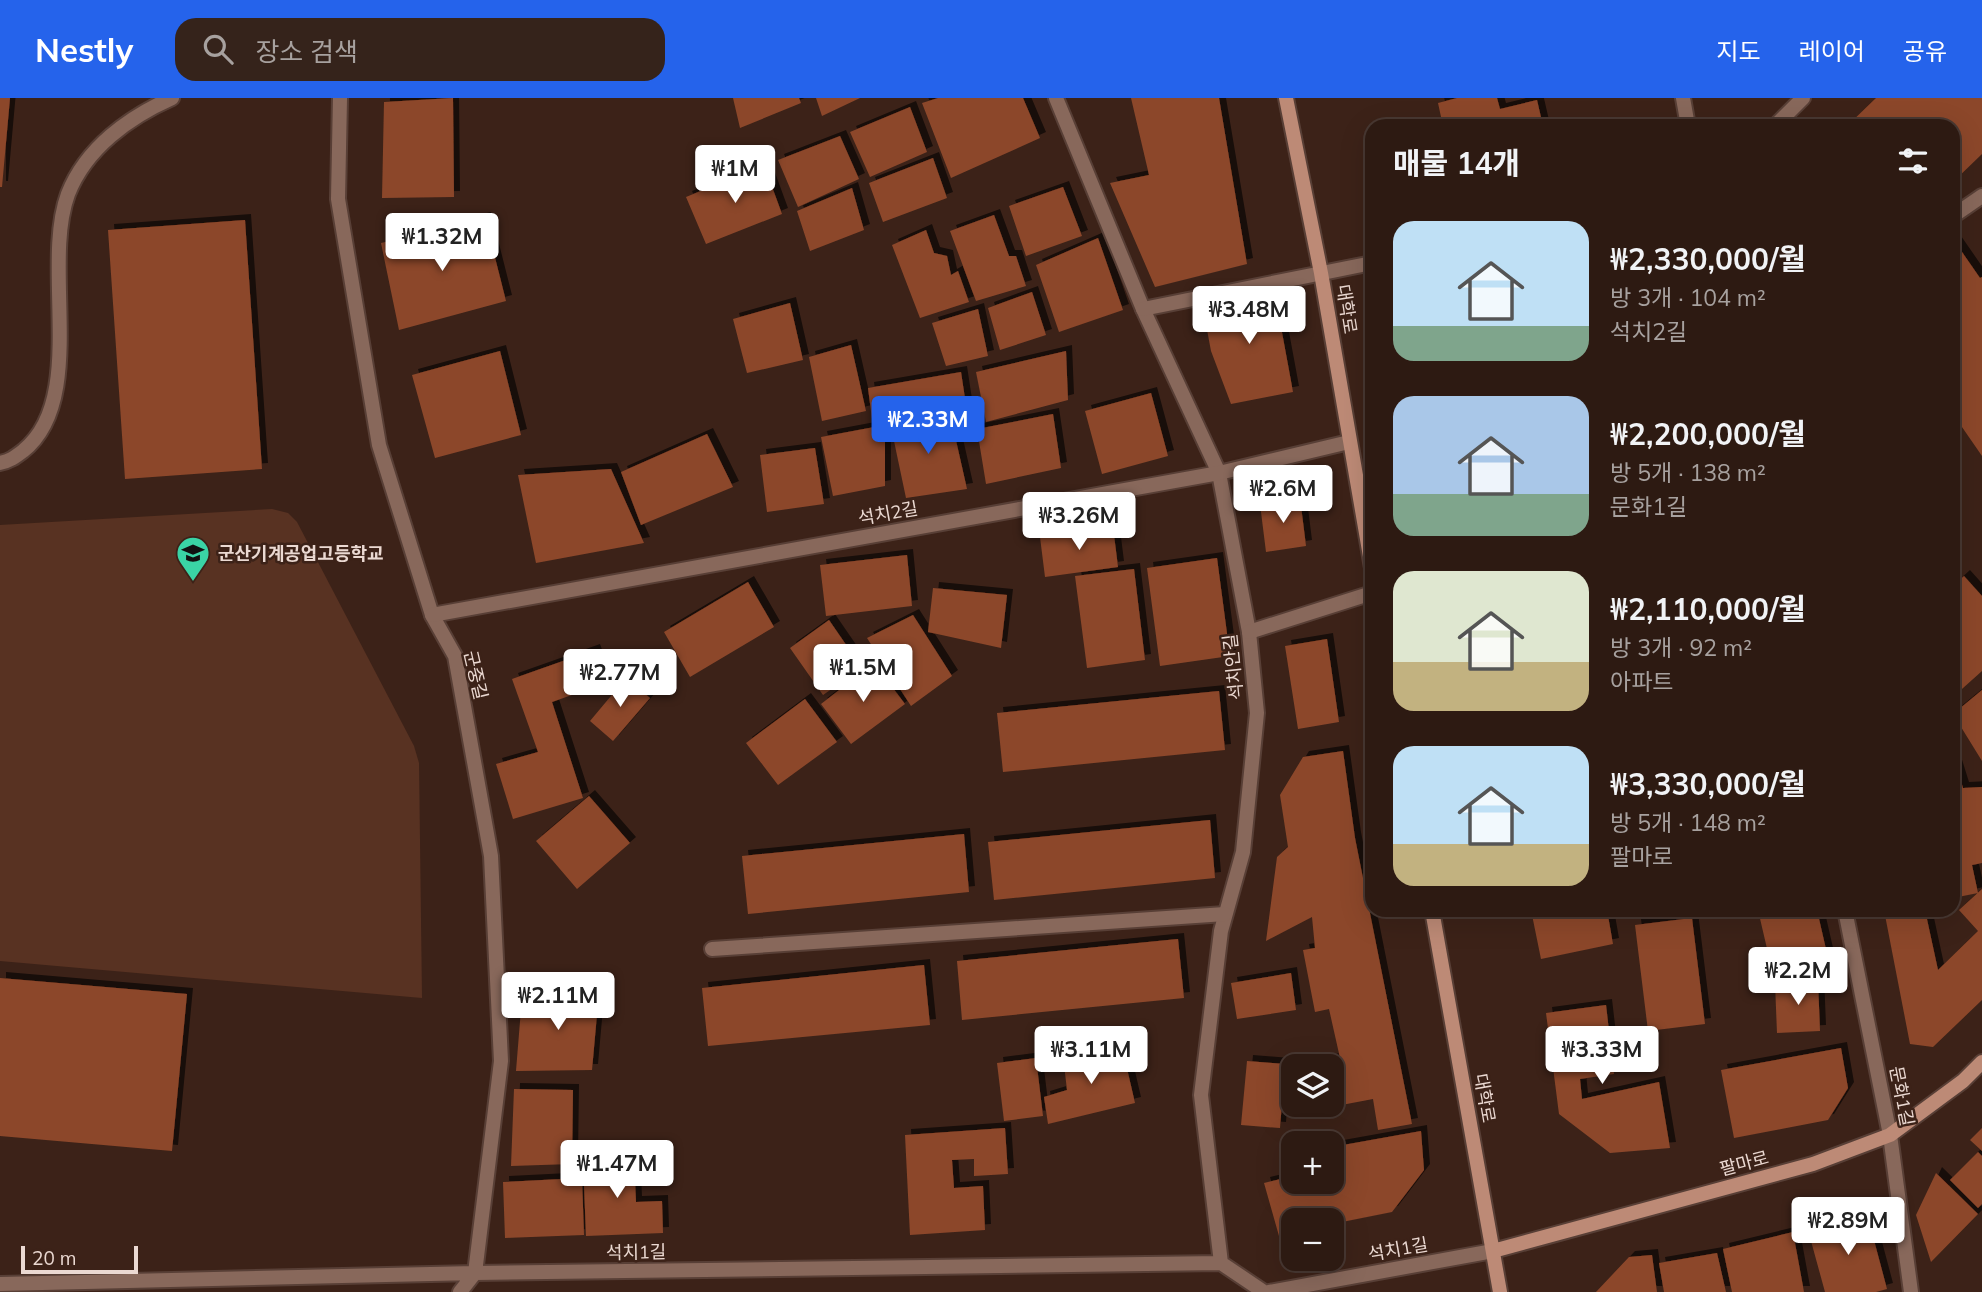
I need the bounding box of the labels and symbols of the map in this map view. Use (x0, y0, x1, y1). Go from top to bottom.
pin: ₩1M (701, 146, 769, 205)
pin: ₩1.32M (385, 214, 499, 273)
street label: 대학로 (1332, 283, 1362, 335)
pin: ₩3.48M (1192, 286, 1306, 346)
pin: ₩2.33M (871, 396, 985, 456)
pin: ₩2.6M (1234, 466, 1332, 525)
pin: ₩3.26M (1022, 492, 1136, 552)
street label: 석치2길 (856, 496, 920, 530)
school or university icon: 군산기계공업고등학교 (174, 534, 212, 583)
place label: 군산기계공업고등학교 (218, 542, 384, 565)
street label: 석치안길 (1218, 633, 1248, 701)
pin: ₩1.5M (814, 644, 912, 704)
street label: 군중길 (459, 648, 493, 702)
pin: ₩2.77M (563, 650, 677, 709)
pin: ₩2.2M (1749, 948, 1847, 1007)
pin: ₩2.11M (501, 972, 615, 1032)
pin: ₩3.11M (1034, 1026, 1148, 1086)
pin: ₩3.33M (1545, 1026, 1659, 1086)
street label: 문화1길 (1885, 1064, 1919, 1128)
street label: 대학로 (1469, 1072, 1501, 1124)
pin: ₩1.47M (560, 1140, 674, 1200)
street label: 팔마로 (1717, 1145, 1771, 1181)
pin: ₩2.89M (1791, 1198, 1905, 1257)
street label: 석치1길 (1366, 1232, 1430, 1266)
street label: 석치1길 (606, 1240, 666, 1264)
scale bar (21, 1243, 138, 1275)

